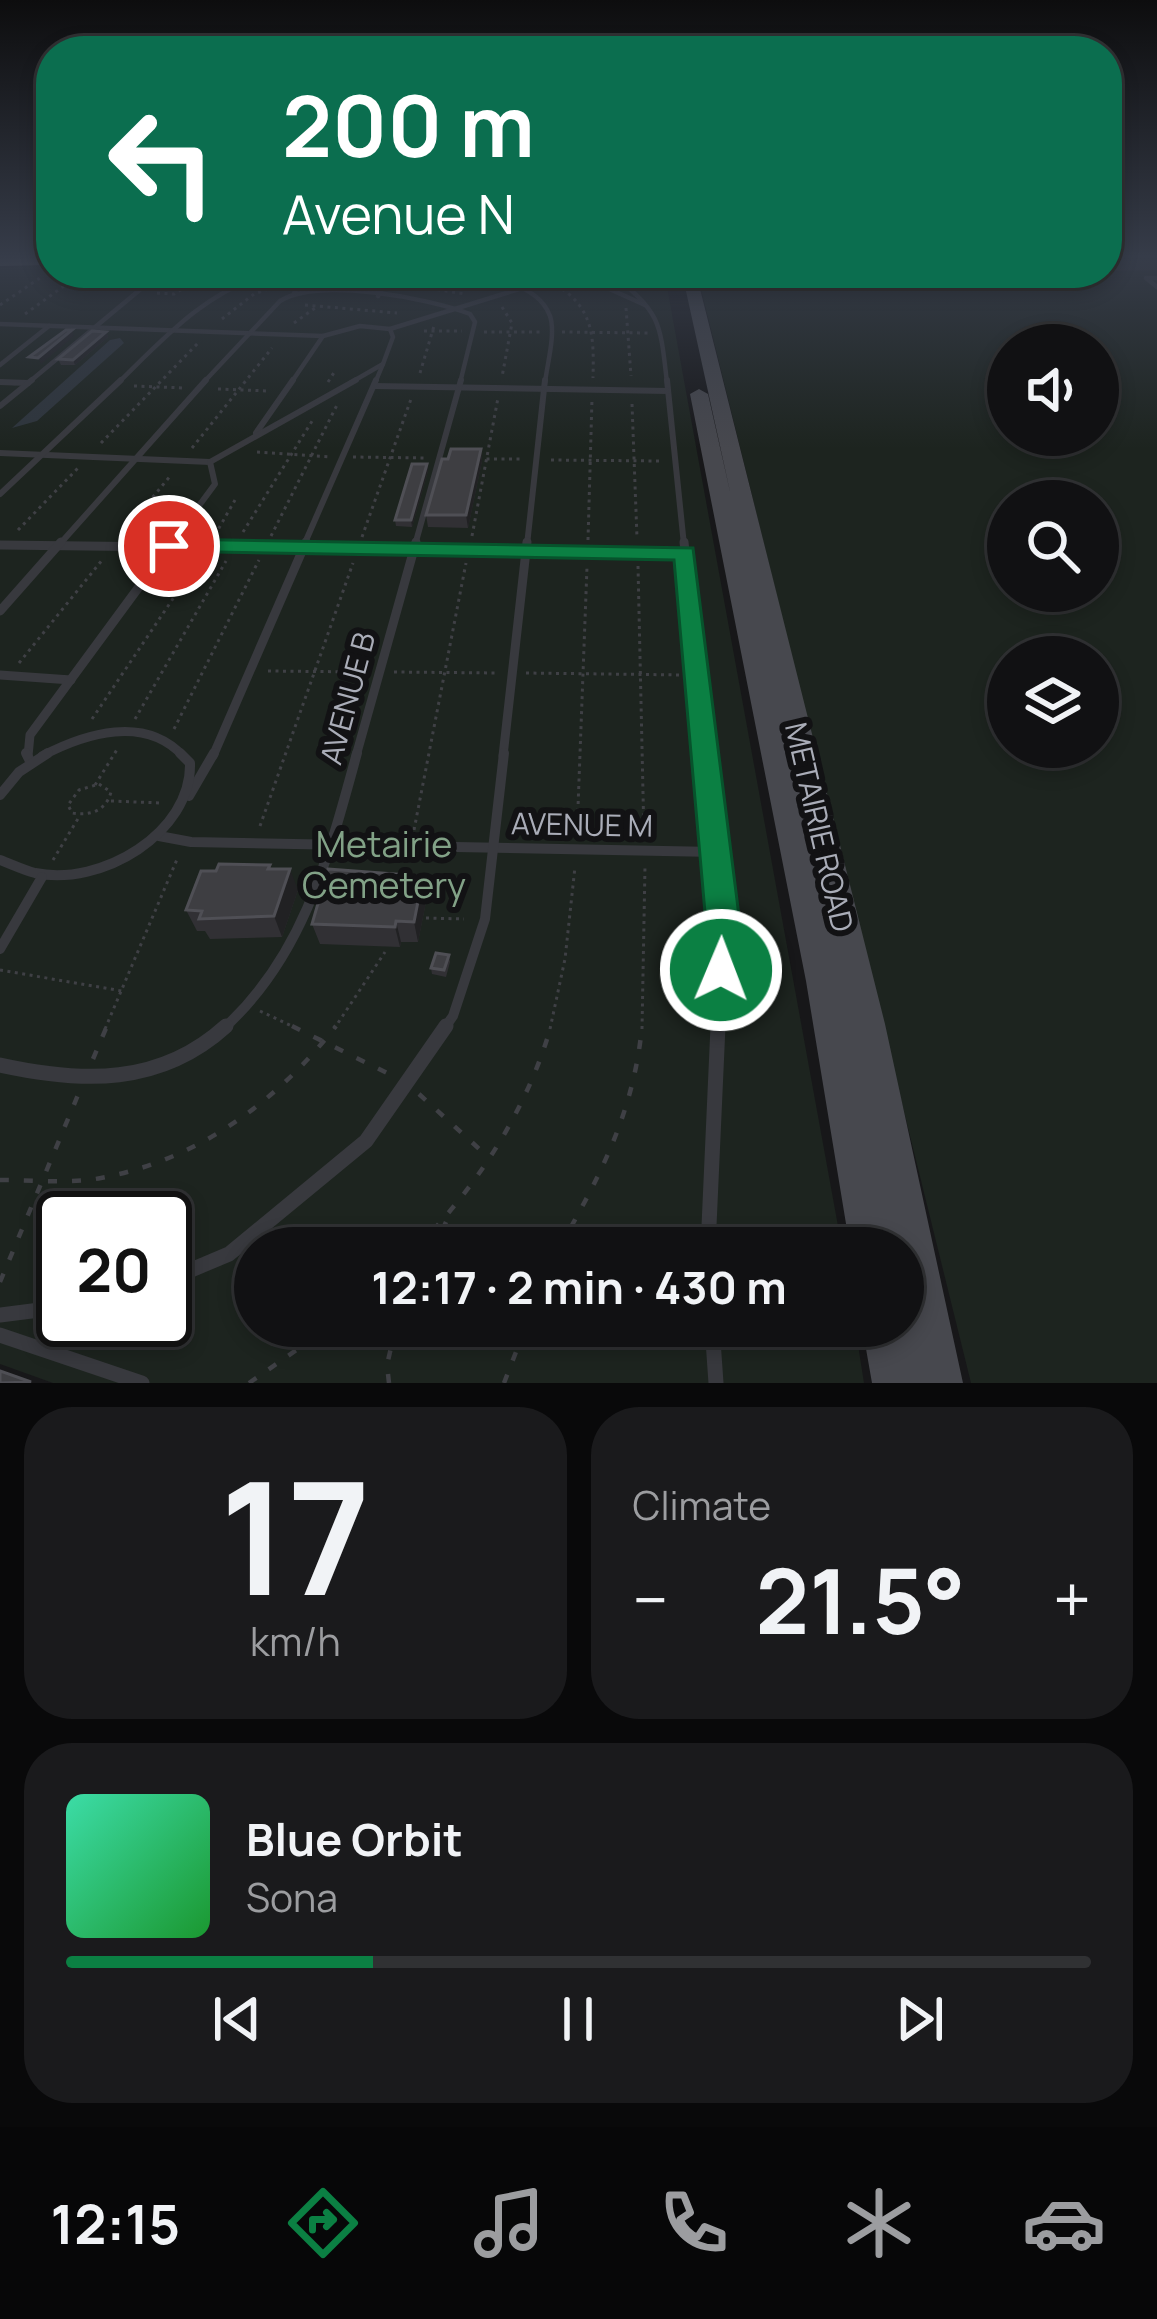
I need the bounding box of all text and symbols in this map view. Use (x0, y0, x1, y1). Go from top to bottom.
text: 200 m (282, 67, 535, 182)
icon: left (84, 84, 240, 240)
text: Avenue N (282, 176, 515, 250)
map controls (987, 324, 1119, 768)
button: sound (987, 324, 1119, 456)
button: search (987, 480, 1119, 612)
pin (118, 495, 220, 597)
icon: arrive (136, 513, 202, 579)
street label: AVENUE B (310, 627, 384, 769)
button: layers (987, 636, 1119, 768)
street label: METAIRIE ROAD (776, 718, 864, 936)
street label: AVENUE M (511, 802, 653, 846)
park label: Metairie Cemetery (302, 819, 466, 909)
position arrow (658, 907, 784, 1033)
speed limit sign: 20 (36, 1191, 192, 1347)
text: 12:17 · 2 min · 430 m (371, 1256, 787, 1318)
text: 17 (219, 1429, 371, 1642)
text: Climate (633, 1478, 771, 1532)
text: 21.5° (756, 1538, 966, 1661)
text: − (633, 1554, 668, 1644)
text: + (1053, 1554, 1091, 1644)
text: km/h (250, 1614, 341, 1668)
text: Blue Orbit (246, 1808, 463, 1870)
text: Sona (246, 1870, 338, 1924)
icon: previous (204, 1986, 270, 2052)
icon: pause (545, 1986, 611, 2052)
icon: next (887, 1986, 953, 2052)
icon: directions (281, 2181, 365, 2265)
icon: music (467, 2181, 551, 2265)
icon: phone (652, 2181, 736, 2265)
icon: climate (837, 2181, 921, 2265)
icon: car (1022, 2181, 1106, 2265)
text: 12:15 (51, 2186, 180, 2260)

